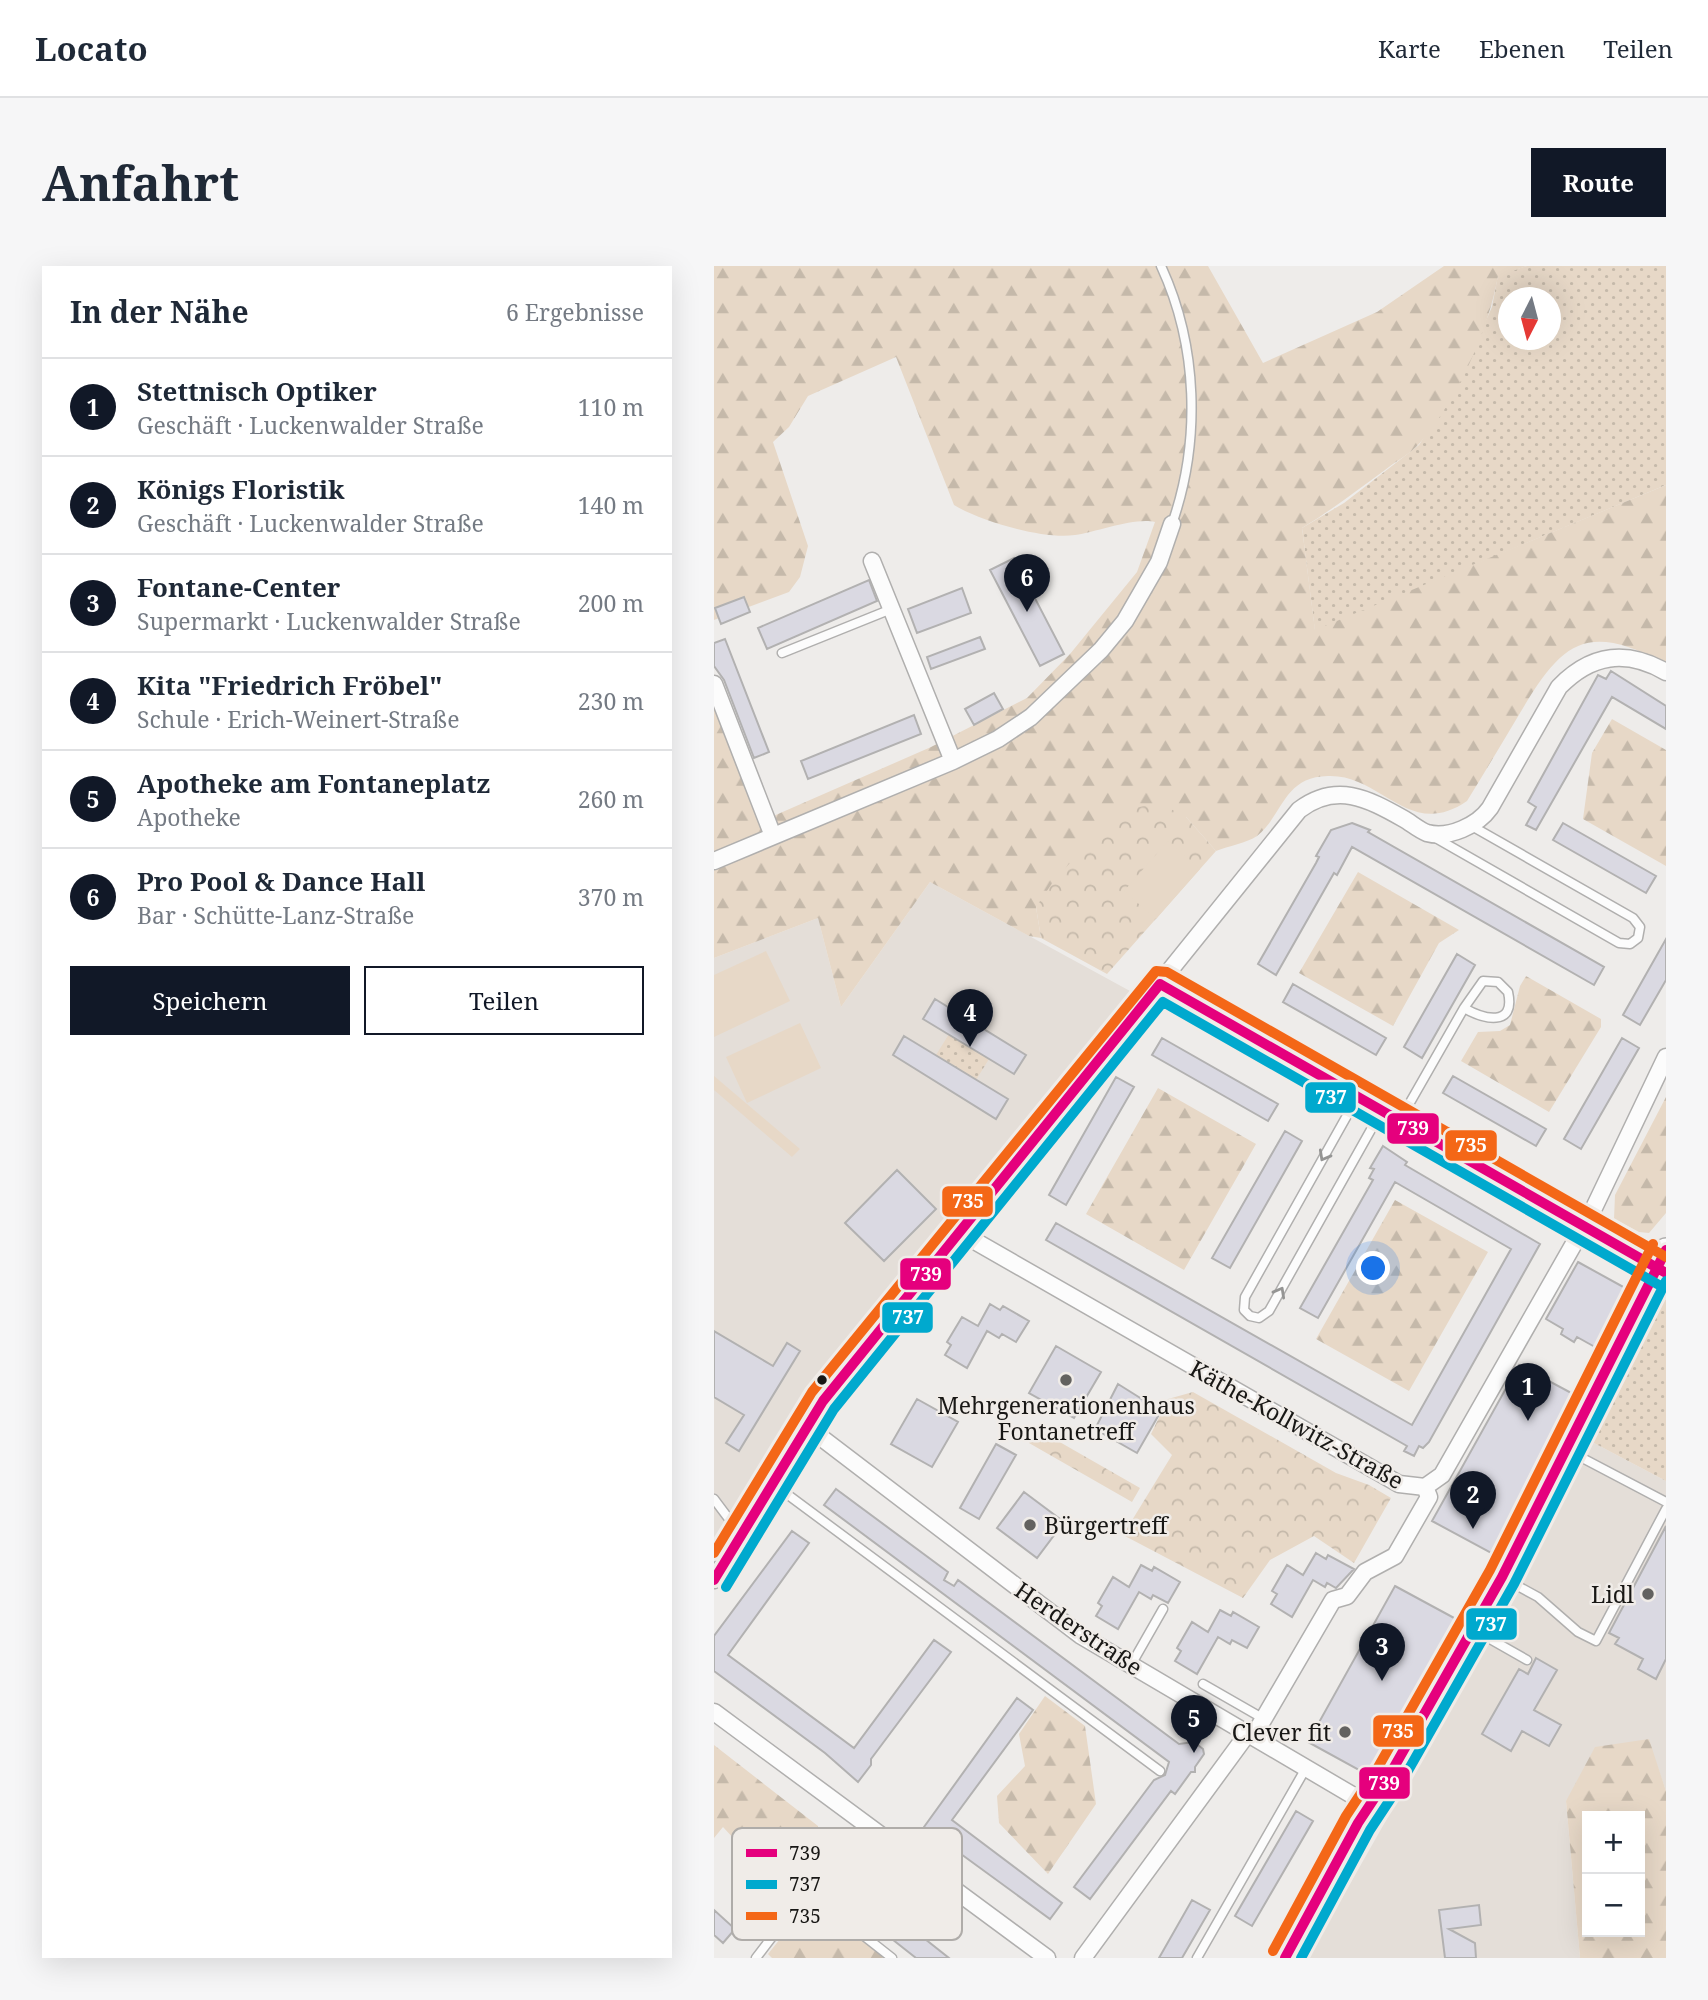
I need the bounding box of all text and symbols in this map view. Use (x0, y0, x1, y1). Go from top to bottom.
text: Locato (35, 26, 148, 71)
text: Karte (1378, 32, 1441, 65)
text: Ebenen (1479, 32, 1565, 65)
text: Teilen (1603, 32, 1673, 65)
button: Route (1531, 148, 1666, 217)
text: Anfahrt (42, 149, 239, 215)
north arrow (1498, 287, 1561, 350)
text: In der Nähe (70, 291, 249, 332)
text: 6 Ergebnisse (506, 296, 644, 328)
text: Stettnisch Optiker (137, 373, 377, 409)
text: 1 (87, 391, 100, 423)
text: 110 m (578, 391, 644, 423)
text: Geschäft · Luckenwalder Straße (137, 409, 484, 441)
text: Königs Floristik (137, 471, 345, 507)
text: 2 (87, 489, 100, 521)
text: 140 m (578, 489, 644, 521)
text: Geschäft · Luckenwalder Straße (137, 507, 484, 539)
pin: 6 (1004, 554, 1050, 612)
text: Fontane-Center (137, 569, 340, 605)
text: 3 (87, 587, 100, 619)
text: 200 m (578, 587, 644, 619)
text: Supermarkt · Luckenwalder Straße (137, 605, 521, 637)
text: Kita "Friedrich Fröbel" (137, 667, 442, 703)
text: 4 (87, 685, 100, 717)
text: 230 m (578, 685, 644, 717)
text: Schule · Erich-Weinert-Straße (137, 703, 459, 735)
text: Apotheke am Fontaneplatz (137, 765, 490, 801)
text: 5 (87, 783, 100, 815)
text: 260 m (578, 783, 644, 815)
text: Apotheke (137, 801, 241, 833)
text: Pro Pool & Dance Hall (137, 863, 425, 899)
text: 6 (87, 881, 100, 913)
text: 370 m (578, 881, 644, 913)
text: Bar · Schütte-Lanz-Straße (137, 899, 414, 931)
button: Speichern (70, 966, 350, 1035)
button: Teilen (364, 966, 644, 1035)
pin: 4 (947, 989, 993, 1047)
line badge: 737 (1304, 1081, 1357, 1114)
text: 737 (1315, 1084, 1347, 1110)
line badge: 739 (1386, 1112, 1440, 1145)
text: 739 (1397, 1115, 1429, 1141)
line badge: 735 (1444, 1129, 1498, 1162)
text: 735 (1455, 1132, 1487, 1158)
one-way arrow (1319, 1148, 1332, 1161)
line badge: 735 (941, 1185, 994, 1218)
text: 735 (952, 1188, 984, 1214)
your location (1356, 1251, 1390, 1285)
line badge: 739 (899, 1257, 952, 1291)
text: 739 (910, 1261, 942, 1287)
one-way arrow (1272, 1286, 1285, 1299)
line badge: 737 (881, 1301, 934, 1334)
text: 737 (892, 1304, 924, 1330)
street label: Käthe-Kollwitz-Straße (1184, 1352, 1410, 1496)
pin: 1 (1505, 1363, 1551, 1421)
marker: Mehrgenerationenhaus Fontanetreff (1058, 1372, 1074, 1388)
unlabelled marker (815, 1373, 829, 1387)
place label: Mehrgenerationenhaus Fontanetreff (937, 1389, 1195, 1447)
pin: 2 (1450, 1471, 1496, 1529)
place label: Bürgertreff (1044, 1509, 1169, 1541)
marker: Bürgertreff (1022, 1517, 1038, 1533)
street label: Herderstraße (1009, 1573, 1149, 1683)
place label: Lidl (1591, 1578, 1634, 1610)
marker: Lidl (1640, 1586, 1656, 1602)
line badge: 737 (1465, 1607, 1518, 1641)
text: 737 (1475, 1611, 1507, 1637)
pin: 3 (1359, 1623, 1405, 1681)
pin: 5 (1171, 1695, 1217, 1753)
line badge: 735 (1372, 1714, 1425, 1748)
place label: Clever fit (1232, 1716, 1331, 1748)
text: 735 (1382, 1718, 1414, 1744)
marker: Clever fit (1337, 1724, 1353, 1740)
line badge: 739 (1358, 1766, 1411, 1800)
text: 739 (1368, 1770, 1400, 1796)
map controls (1582, 1811, 1645, 1937)
button: + (1582, 1811, 1645, 1874)
legend (732, 1828, 962, 1940)
text: 739 (789, 1840, 821, 1866)
text: 737 (789, 1871, 821, 1897)
button: − (1582, 1874, 1645, 1937)
text: 735 (789, 1903, 821, 1929)

